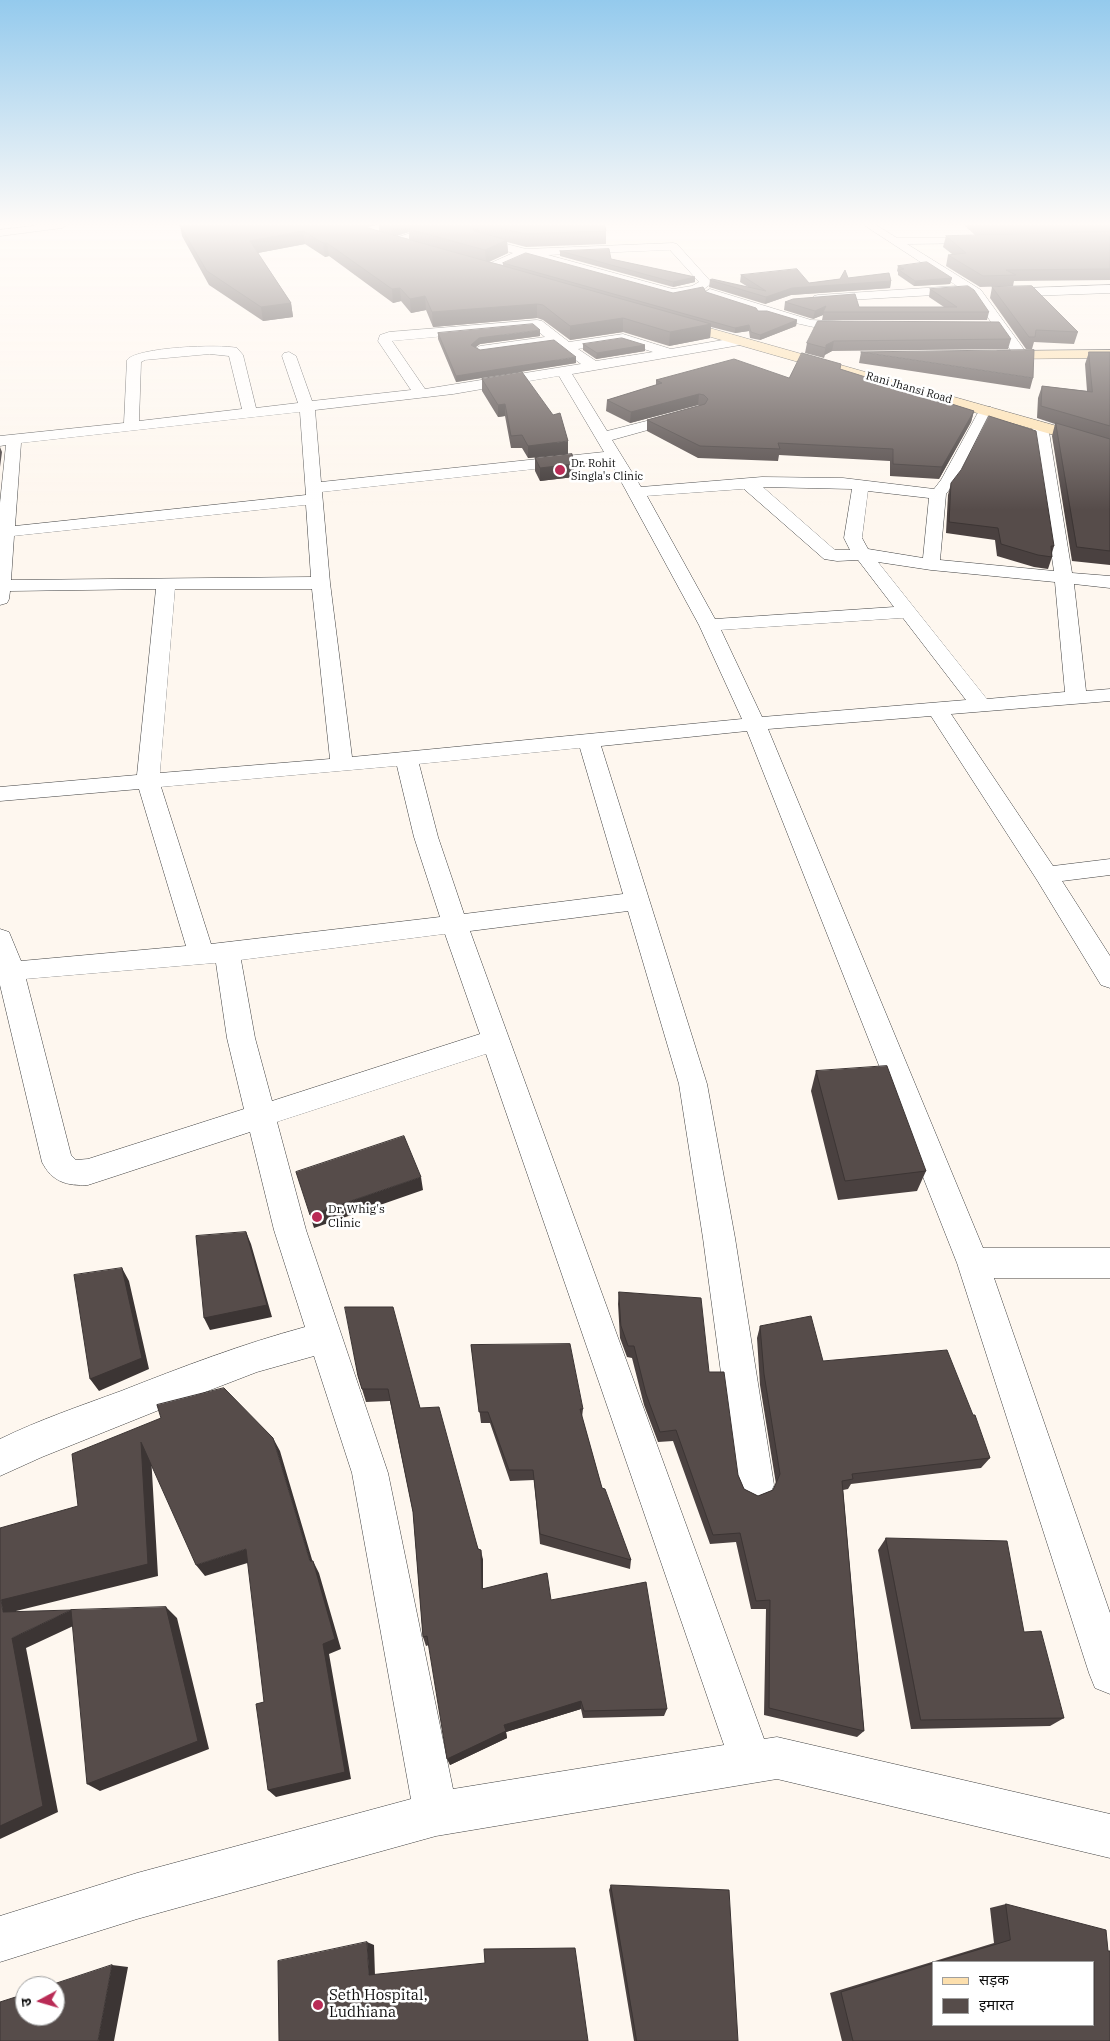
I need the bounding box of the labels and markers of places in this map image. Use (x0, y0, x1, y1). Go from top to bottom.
place label: Dr. Rohit Singla's Clinic (571, 457, 643, 483)
marker: Dr. Rohit Singla's Clinic (553, 463, 567, 477)
place label: Dr. Whig's Clinic (328, 1203, 385, 1231)
marker: Dr. Whig's Clinic (310, 1210, 324, 1224)
place label: Seth Hospital, Ludhiana (329, 1987, 428, 2022)
marker: Seth Hospital, Ludhiana (311, 1998, 325, 2012)

